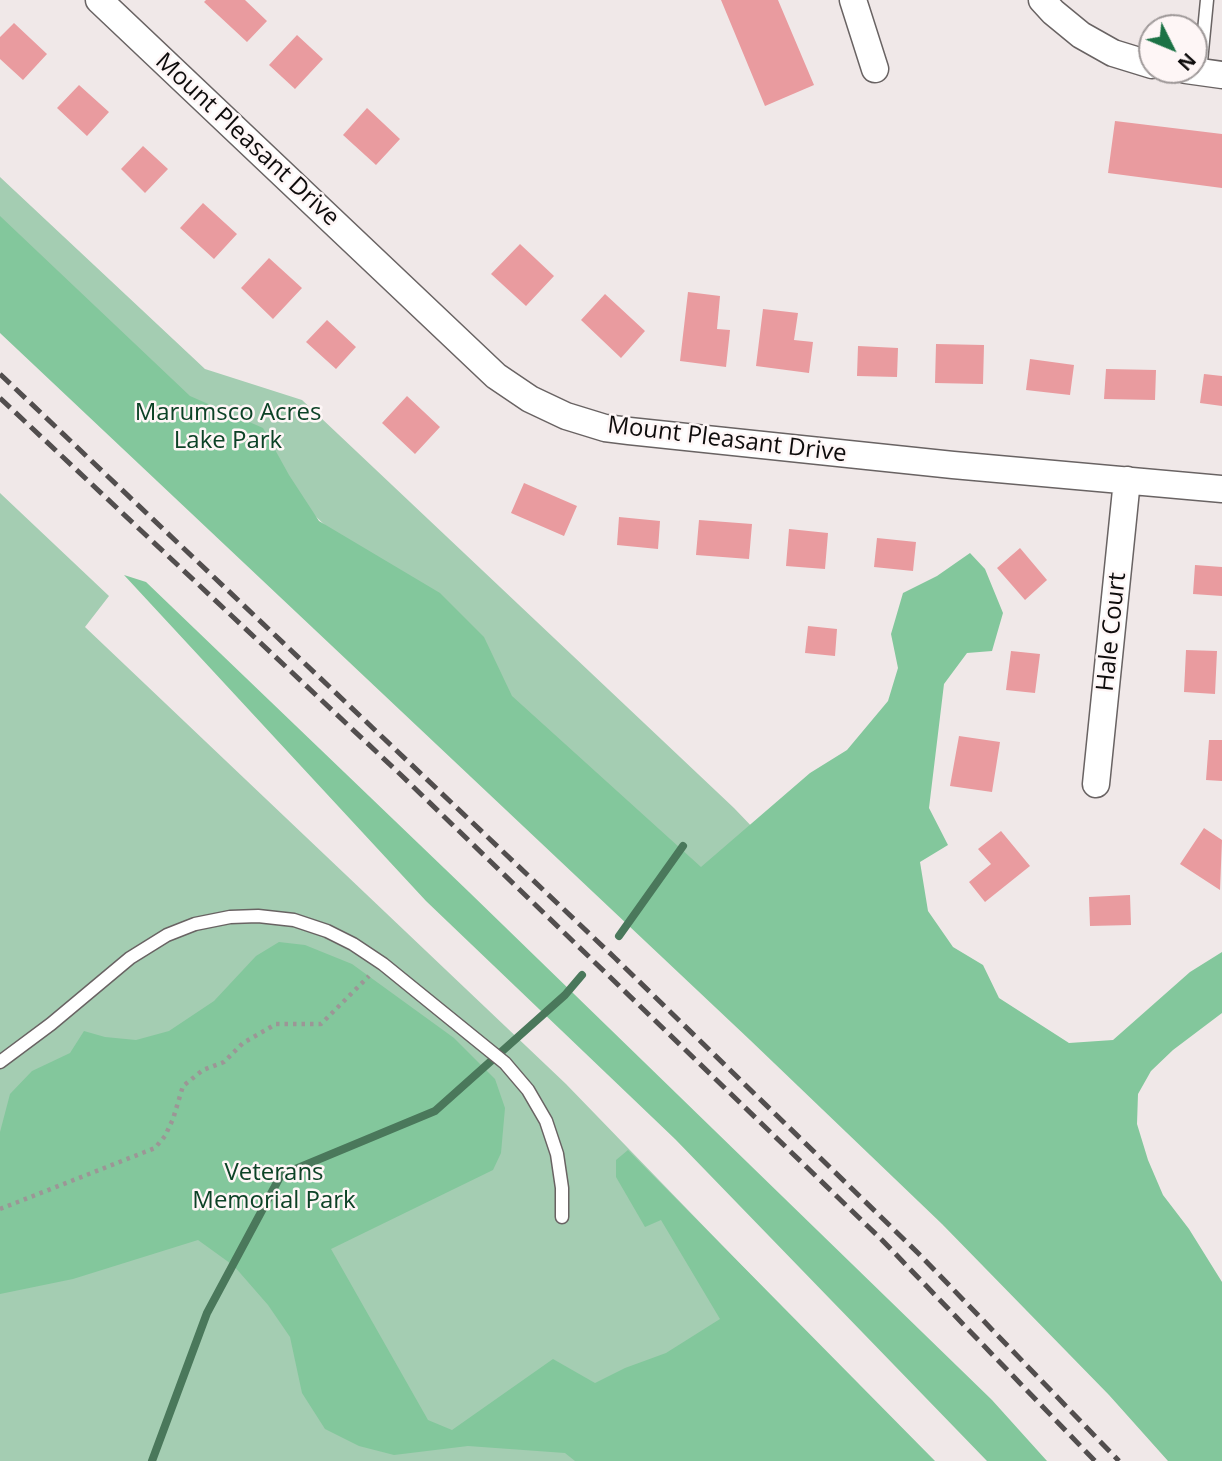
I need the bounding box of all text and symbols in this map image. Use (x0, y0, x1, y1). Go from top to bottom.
north arrow (1138, 14, 1208, 84)
street label: Mount Pleasant Drive (149, 47, 345, 233)
text: N (1172, 47, 1202, 76)
park label: Marumsco Acres Lake Park (135, 399, 321, 455)
street label: Mount Pleasant Drive (606, 411, 848, 469)
street label: Hale Court (1091, 571, 1133, 693)
park label: Veterans Memorial Park (192, 1159, 356, 1215)

